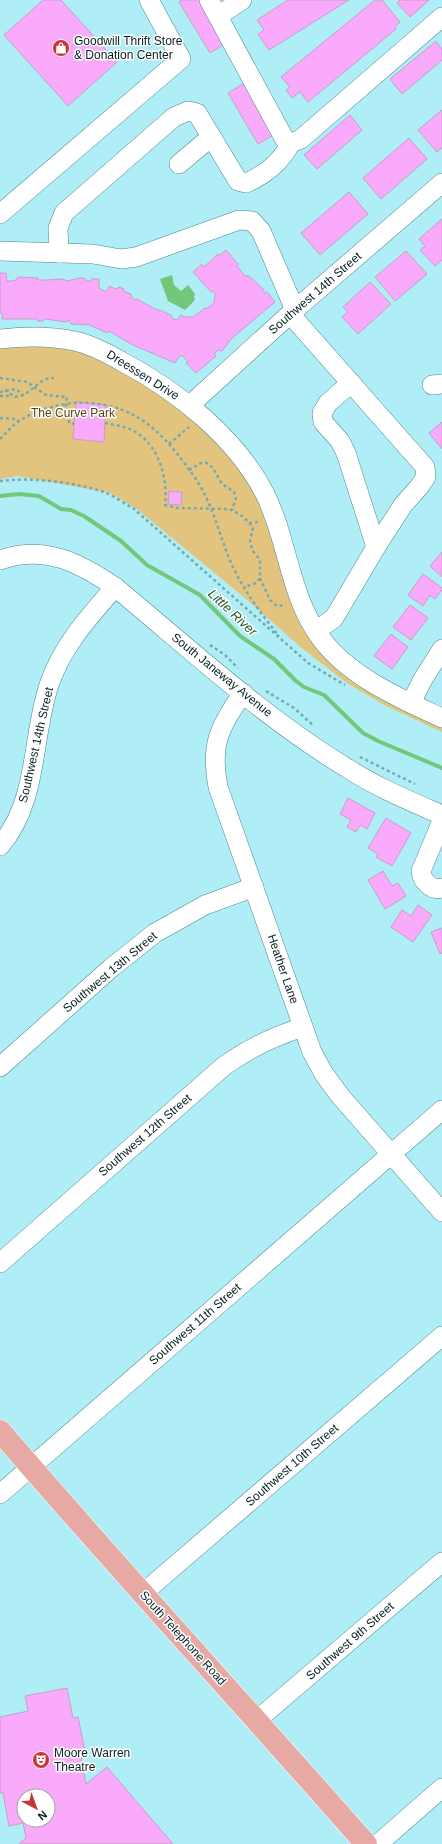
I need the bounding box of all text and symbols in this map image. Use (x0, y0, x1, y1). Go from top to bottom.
place label: Goodwill Thrift Store & Donation Center (74, 34, 183, 62)
shop icon: Goodwill Thrift Store & Donation Center (51, 38, 71, 58)
street label: Southwest 14th Street (266, 249, 365, 337)
street label: Dreessen Drive (104, 347, 182, 403)
park label: The Curve Park (31, 406, 116, 420)
water label: Little River (205, 586, 261, 639)
street label: South Janeway Avenue (169, 630, 275, 720)
street label: Southwest 14th Street (16, 685, 56, 804)
street label: Southwest 13th Street (60, 928, 160, 1015)
street label: Heather Lane (265, 932, 302, 1006)
street label: Southwest 12th Street (96, 1091, 195, 1179)
street label: Southwest 11th Street (146, 1280, 244, 1368)
street label: Southwest 10th Street (243, 1421, 342, 1509)
street label: South Telephone Road (137, 1588, 229, 1688)
street label: Southwest 9th Street (303, 1599, 397, 1683)
place label: Moore Warren Theatre (54, 1746, 130, 1774)
theatre icon: Moore Warren Theatre (31, 1750, 51, 1770)
north arrow (16, 1788, 56, 1828)
text: N (36, 1808, 49, 1823)

